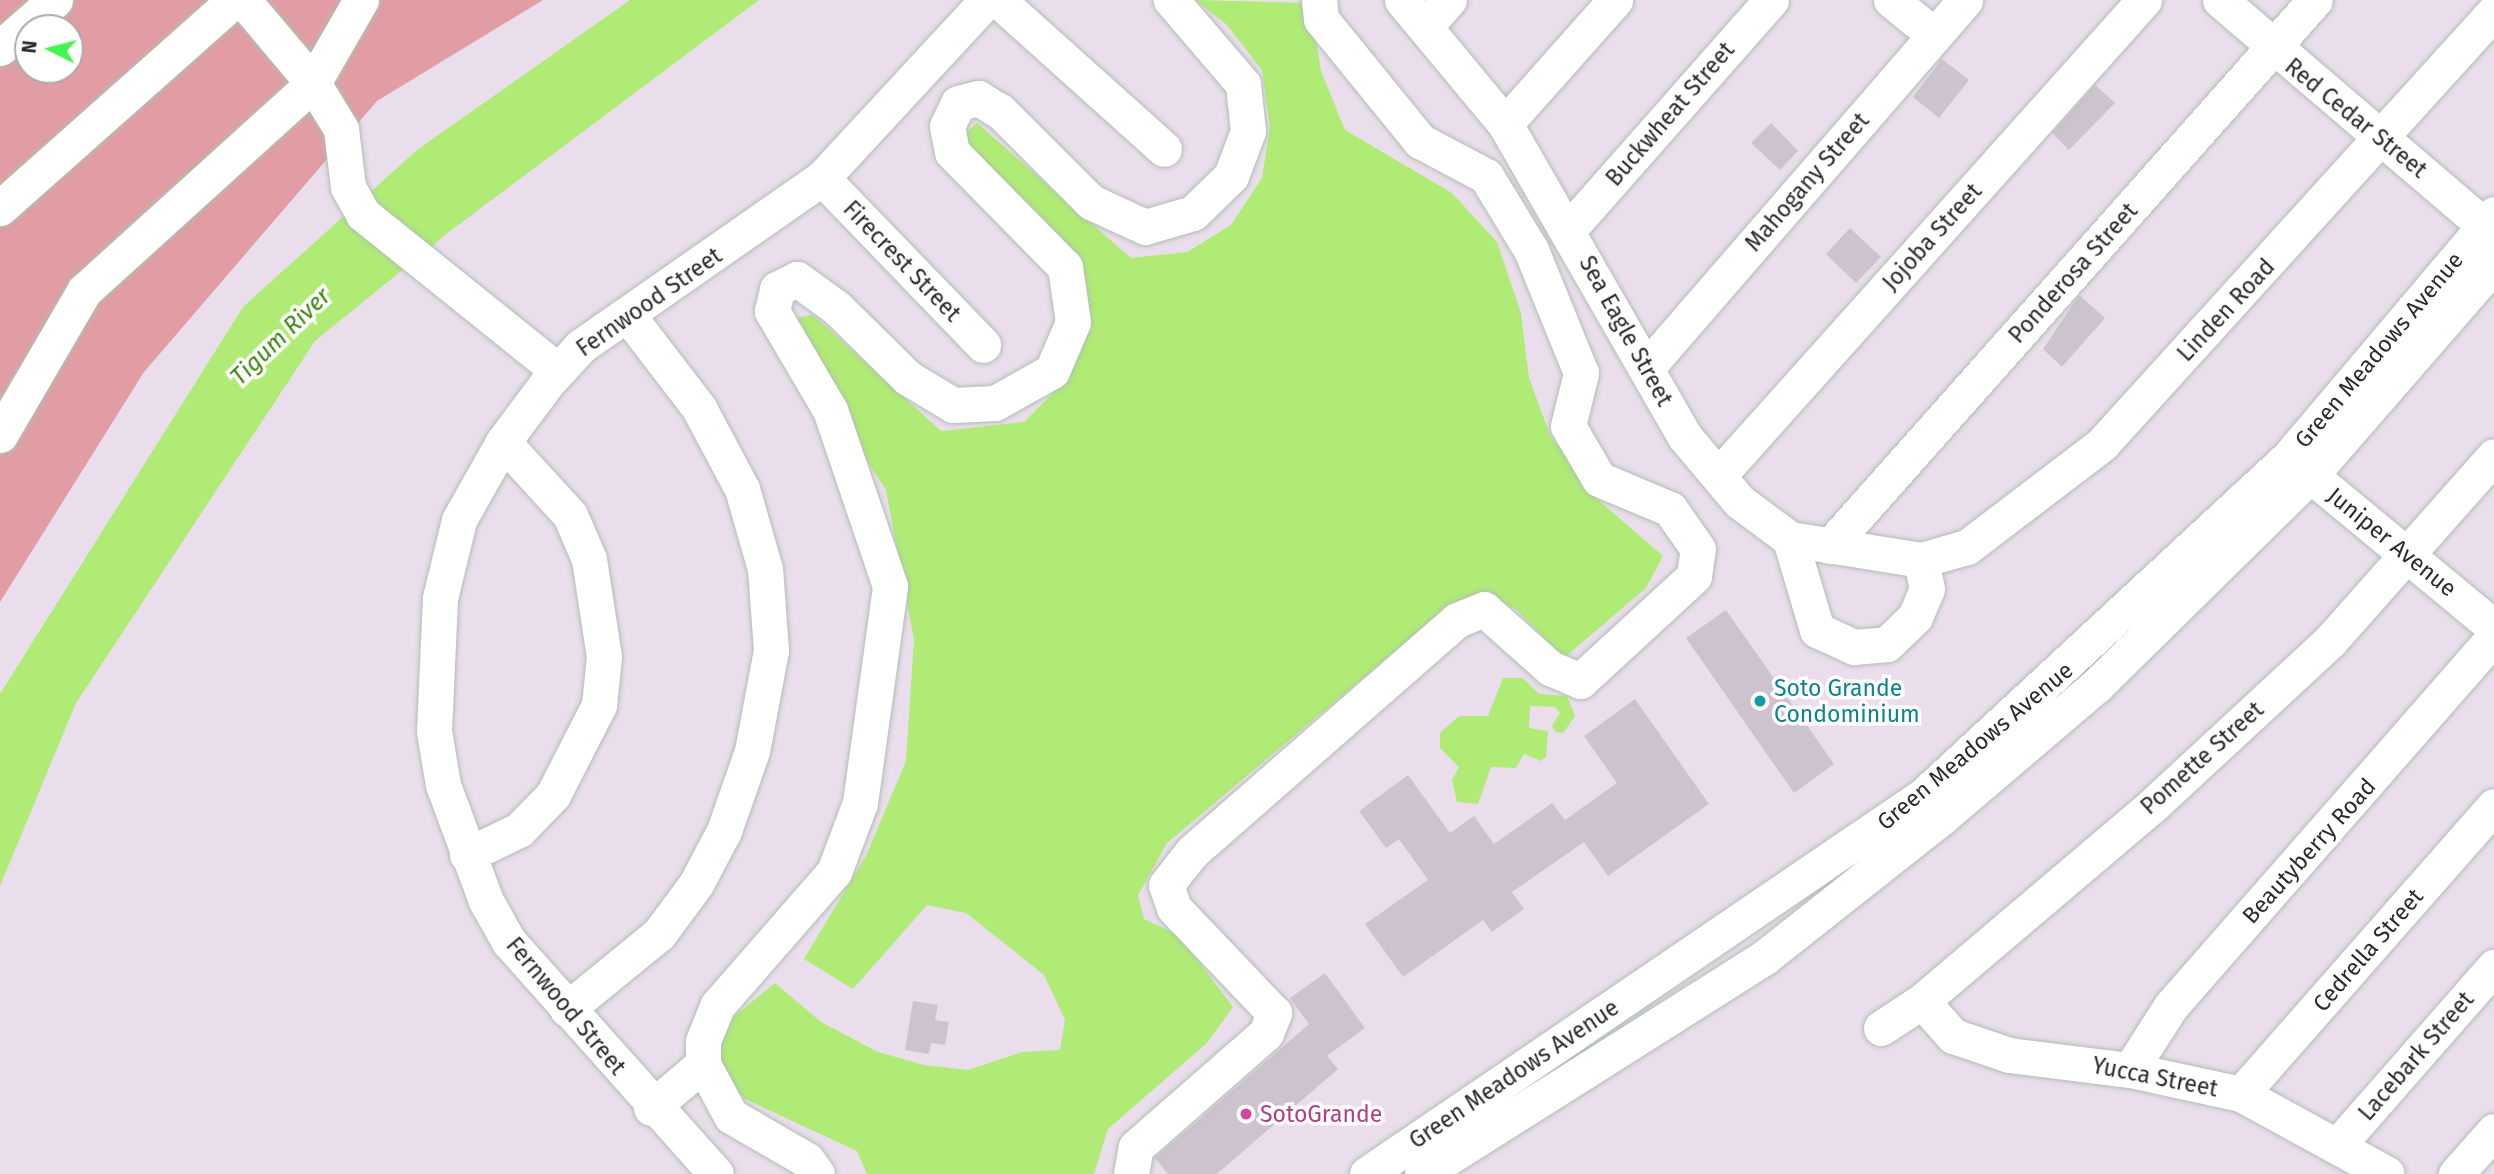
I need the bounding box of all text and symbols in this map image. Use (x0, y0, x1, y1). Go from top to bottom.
north arrow (14, 14, 84, 84)
street label: Buckwheat Street (1600, 36, 1740, 192)
text: N (18, 39, 42, 54)
street label: Red Cedar Street (2279, 52, 2433, 184)
street label: Mahogany Street (1739, 107, 1875, 257)
street label: Jojoba Street (1877, 178, 1987, 296)
street label: Firecrest Street (838, 195, 966, 327)
street label: Ponderosa Street (2003, 197, 2143, 349)
street label: Fernwood Street (571, 242, 727, 362)
street label: Green Meadows Avenue (2289, 247, 2469, 453)
street label: Sea Eagle Street (1573, 251, 1679, 411)
street label: Linden Road (2171, 253, 2281, 367)
water label: Tigum River (225, 282, 337, 392)
street label: Juniper Avenue (2322, 482, 2462, 602)
street label: Green Meadows Avenue (1872, 656, 2078, 836)
place label: Soto Grande Condominium (1774, 674, 1920, 728)
marker: Soto Grande Condominium (1752, 693, 1768, 709)
street label: Pomette Street (2135, 696, 2269, 820)
street label: Beautyberry Road (2236, 773, 2382, 929)
street label: Cedrella Street (2307, 883, 2429, 1017)
street label: Fernwood Street (500, 932, 632, 1080)
street label: Lacebark Street (2352, 986, 2480, 1126)
street label: Green Meadows Avenue (1404, 994, 1624, 1154)
street label: Yucca Street (2090, 1051, 2220, 1103)
place label: SotoGrande (1260, 1100, 1382, 1128)
marker: SotoGrande (1238, 1106, 1254, 1122)

